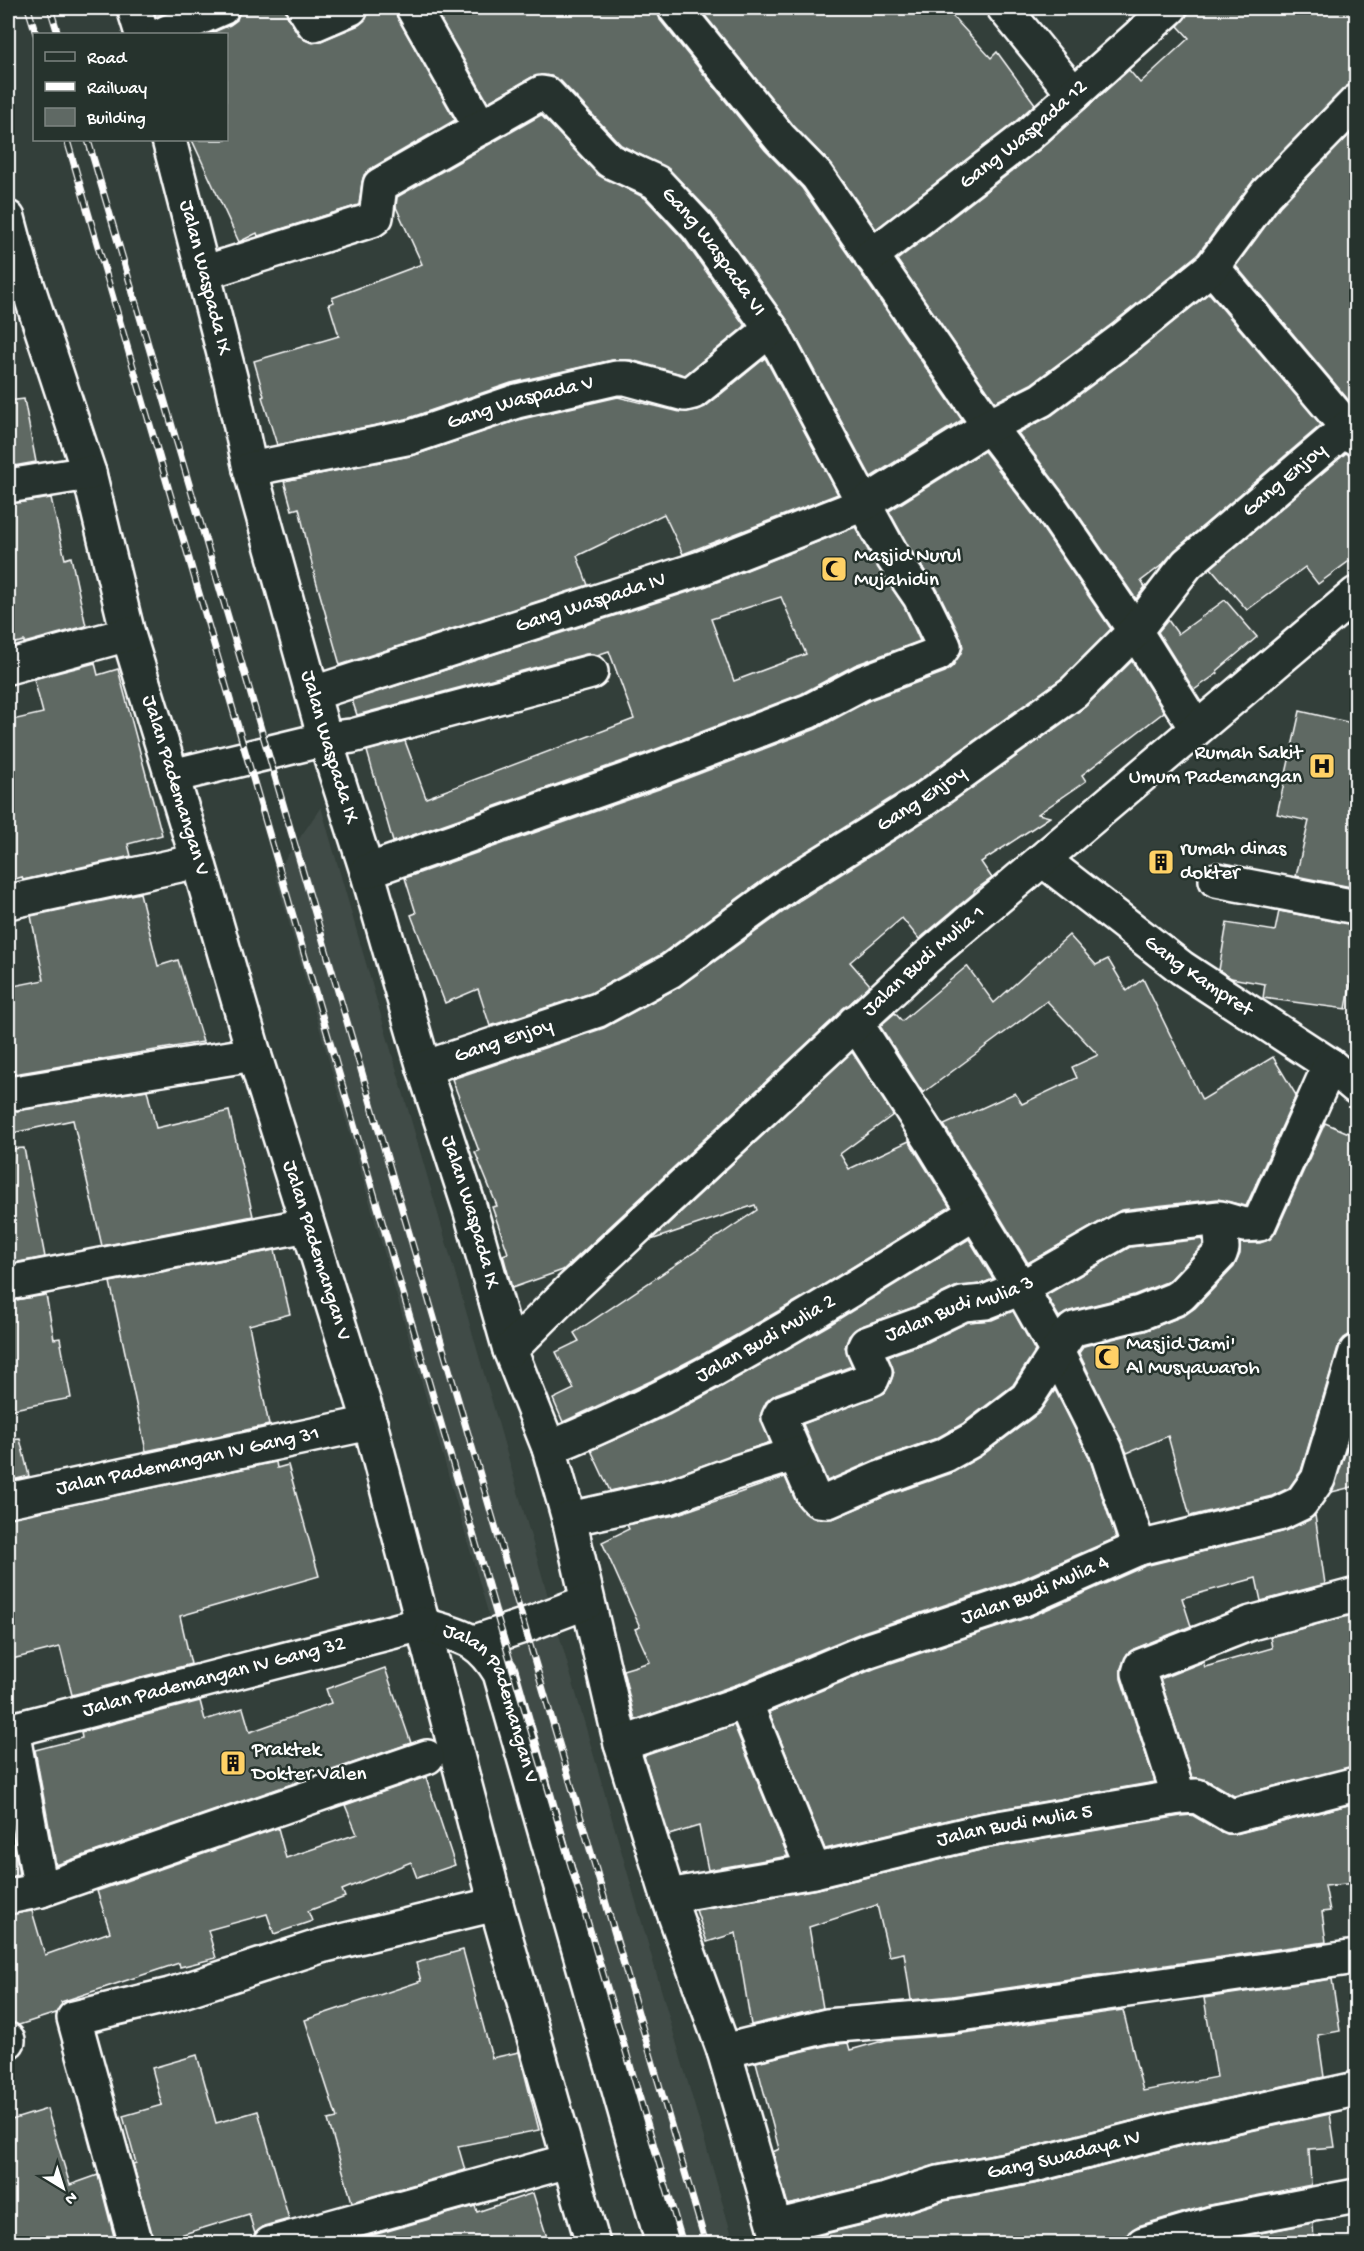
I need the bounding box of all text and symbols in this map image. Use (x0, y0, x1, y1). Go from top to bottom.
legend (33, 33, 228, 141)
text: Road (87, 49, 128, 70)
street label: Gang Waspada 12 (955, 75, 1093, 195)
text: Railway (87, 79, 147, 100)
text: Building (86, 109, 146, 130)
street label: Gang Waspada VI (655, 182, 771, 322)
street label: Jalan Waspada IX (173, 198, 236, 358)
street label: Gang Waspada V (444, 371, 597, 436)
street label: Gang Enjoy (1238, 438, 1332, 523)
place label: Masjid Nurul Mujahidin (854, 545, 961, 594)
mosque icon: Masjid Nurul Mujahidin (819, 554, 849, 584)
street label: Gang Waspada IV (512, 568, 669, 640)
street label: Jalan Waspada IX (294, 668, 364, 828)
street label: Jalan Pademangan V (135, 692, 214, 879)
place label: Rumah Sakit Umum Pademangan (1129, 742, 1304, 791)
hospital icon: Rumah Sakit Umum Pademangan (1307, 751, 1337, 781)
street label: Gang Enjoy (872, 761, 971, 838)
place label: rumah dinas dokter (1180, 838, 1288, 887)
building icon: rumah dinas dokter (1146, 847, 1176, 877)
street label: Jalan Budi Mulia 1 (858, 901, 991, 1023)
street label: Gang Kampret (1138, 930, 1259, 1025)
street label: Gang Enjoy (451, 1013, 556, 1069)
street label: Jalan Waspada IX (434, 1133, 505, 1292)
street label: Jalan Pademangan V (276, 1158, 356, 1344)
street label: Jalan Budi Mulia 3 (882, 1270, 1039, 1348)
street label: Jalan Budi Mulia 2 (692, 1289, 841, 1389)
place label: Masjid Jami' Al Musyawaroh (1126, 1333, 1260, 1382)
mosque icon: Masjid Jami' Al Musyawaroh (1092, 1342, 1122, 1372)
street label: Jalan Pademangan IV Gang 31 (54, 1422, 322, 1502)
street label: Jalan Budi Mulia 4 (958, 1550, 1113, 1631)
street label: Jalan Pademangan V (440, 1619, 543, 1786)
street label: Jalan Pademangan IV Gang 32 (80, 1632, 348, 1724)
place label: Praktek Dokter Valen (250, 1739, 367, 1788)
building icon: Praktek Dokter Valen (218, 1748, 248, 1778)
street label: Jalan Budi Mulia 5 (935, 1800, 1095, 1854)
street label: Gang Swadaya IV (985, 2125, 1144, 2186)
north arrow (33, 2158, 93, 2218)
text: N (60, 2186, 80, 2208)

